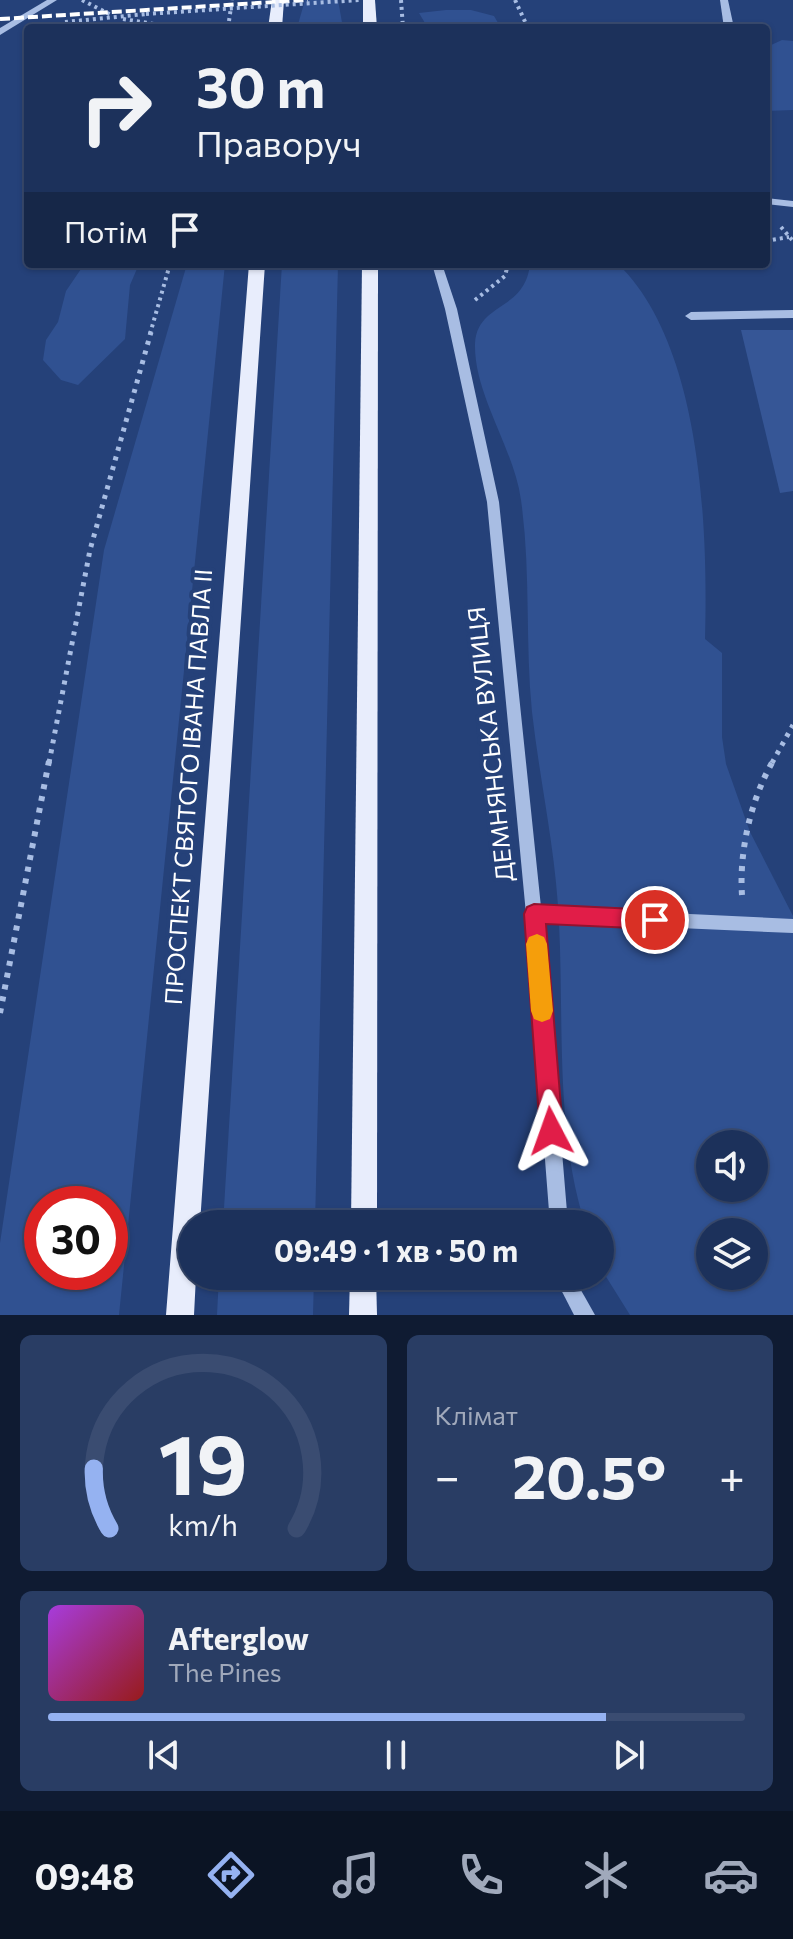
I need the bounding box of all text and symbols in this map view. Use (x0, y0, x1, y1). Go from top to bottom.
text: 30 m (196, 51, 325, 120)
icon: right (64, 56, 168, 160)
text: Праворуч (196, 120, 362, 164)
icon: arrive (163, 208, 207, 252)
text: Потім (64, 212, 147, 249)
street label: ПРОСПЕКТ СВЯТОГО ІВАНА ПАВЛА II (158, 568, 217, 1006)
street label: ДЕМНЯНСЬКА ВУЛИЦЯ (461, 605, 518, 883)
pin (621, 886, 689, 954)
icon: arrive (633, 898, 677, 942)
position arrow (509, 1089, 593, 1173)
map controls (696, 1130, 768, 1290)
button: sound (696, 1130, 768, 1202)
speed limit sign: 30 (24, 1186, 128, 1290)
button: layers (696, 1218, 768, 1290)
text: 09:49 · 1 хв · 50 m (274, 1231, 518, 1268)
text: Клімат (435, 1399, 518, 1430)
text: 19 (159, 1410, 248, 1512)
text: 20.5° (512, 1438, 666, 1511)
text: − (435, 1448, 460, 1502)
text: + (719, 1448, 745, 1502)
text: km/h (168, 1507, 238, 1542)
text: Afterglow (168, 1619, 309, 1656)
text: The Pines (168, 1656, 282, 1687)
icon: previous (142, 1733, 186, 1777)
icon: pause (374, 1733, 418, 1777)
icon: next (607, 1733, 651, 1777)
icon: directions (203, 1847, 259, 1903)
icon: music (328, 1847, 384, 1903)
icon: phone (453, 1847, 509, 1903)
icon: climate (578, 1847, 634, 1903)
icon: car (703, 1847, 759, 1903)
text: 09:48 (34, 1853, 134, 1897)

